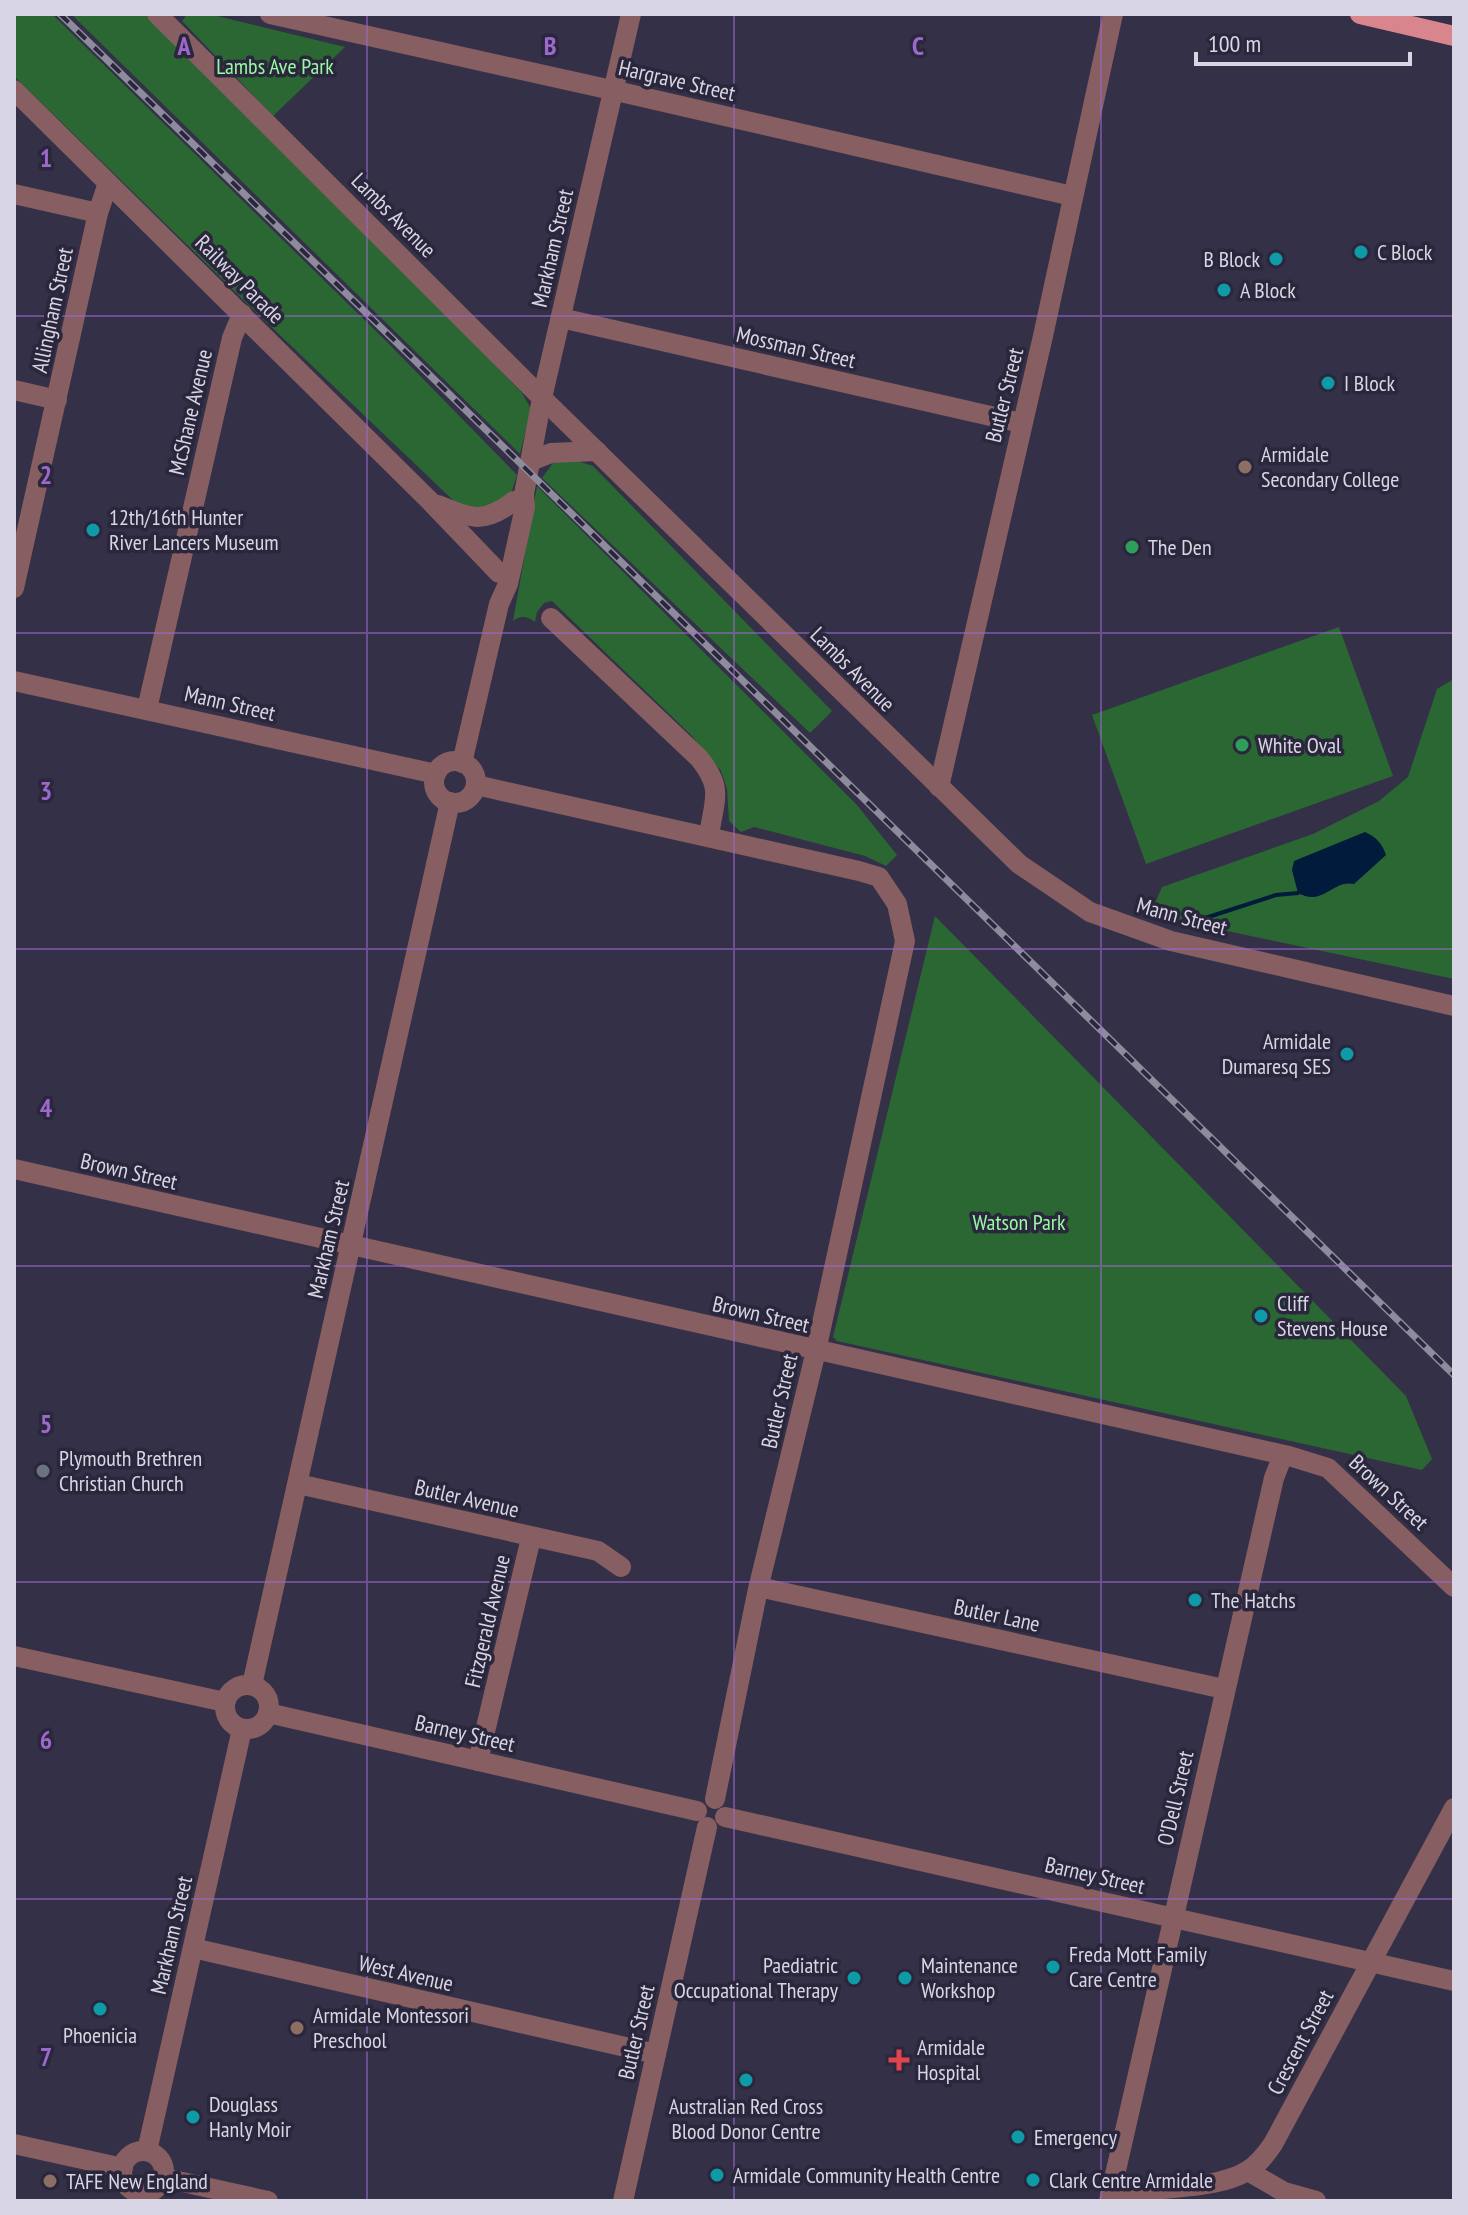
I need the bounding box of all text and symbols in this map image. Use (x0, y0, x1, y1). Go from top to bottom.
scale bar (1196, 16, 1410, 66)
text: 100 m (1208, 28, 1261, 59)
text: A (176, 29, 191, 62)
text: B (544, 29, 557, 62)
text: C (912, 29, 924, 62)
park label: Lambs Ave Park (216, 52, 334, 80)
street label: Hargrave Street (616, 53, 738, 107)
text: 1 (40, 141, 52, 174)
street label: Lambs Avenue (346, 167, 442, 263)
street label: Markham Street (525, 186, 579, 310)
street label: Railway Parade (189, 228, 291, 330)
place label: C Block (1377, 238, 1433, 266)
marker: C Block (1352, 243, 1370, 261)
street label: Allingham Street (25, 245, 79, 375)
place label: B Block (1204, 245, 1260, 273)
marker: B Block (1267, 250, 1285, 268)
place label: A Block (1240, 276, 1296, 304)
marker: A Block (1215, 281, 1233, 299)
street label: Mossman Street (734, 320, 858, 374)
street label: Butler Street (979, 345, 1029, 445)
street label: McShane Avenue (162, 346, 218, 478)
place label: I Block (1344, 369, 1396, 397)
marker: I Block (1319, 374, 1337, 392)
place label: Armidale Secondary College (1261, 440, 1399, 493)
text: 2 (40, 458, 52, 491)
marker: Armidale Secondary College (1236, 458, 1254, 476)
place label: 12th/16th Hunter River Lancers Museum (109, 503, 279, 556)
marker: 12th/16th Hunter River Lancers Museum (84, 521, 102, 539)
place label: The Den (1148, 533, 1212, 561)
marker: The Den (1123, 538, 1141, 556)
street label: Lambs Avenue (805, 621, 901, 717)
street label: Mann Street (182, 679, 278, 727)
place label: White Oval (1258, 731, 1342, 759)
marker: White Oval (1233, 736, 1251, 754)
text: 3 (40, 774, 52, 807)
street label: Mann Street (1134, 891, 1230, 941)
place label: Armidale Dumaresq SES (1222, 1027, 1331, 1080)
marker: Armidale Dumaresq SES (1338, 1045, 1356, 1063)
text: 4 (40, 1091, 53, 1124)
street label: Brown Street (78, 1146, 180, 1196)
street label: Markham Street (301, 1177, 355, 1301)
park label: Watson Park (973, 1208, 1066, 1236)
street label: Brown Street (710, 1289, 812, 1339)
place label: Cliff Stevens House (1277, 1289, 1388, 1342)
marker: Cliff Stevens House (1252, 1307, 1270, 1325)
street label: Butler Street (755, 1351, 803, 1451)
text: 5 (40, 1407, 52, 1440)
place label: Plymouth Brethren Christian Church (59, 1444, 202, 1497)
street label: Brown Street (1343, 1448, 1435, 1536)
marker: Plymouth Brethren Christian Church (34, 1462, 52, 1480)
street label: Butler Avenue (412, 1472, 522, 1524)
street label: Fitzgerald Avenue (458, 1552, 516, 1690)
place label: The Hatchs (1211, 1586, 1296, 1614)
marker: The Hatchs (1186, 1591, 1204, 1609)
street label: Butler Lane (951, 1592, 1043, 1638)
street label: Barney Street (412, 1708, 518, 1758)
text: 6 (40, 1723, 52, 1756)
street label: O'Dell Street (1151, 1748, 1199, 1848)
street label: Barney Street (1042, 1850, 1148, 1900)
street label: Markham Street (144, 1873, 198, 1997)
place label: Freda Mott Family Care Centre (1069, 1940, 1208, 1993)
street label: West Avenue (356, 1949, 456, 1997)
place label: Paediatric Occupational Therapy (674, 1951, 839, 2004)
place label: Maintenance Workshop (921, 1951, 1018, 2004)
marker: Freda Mott Family Care Centre (1044, 1958, 1062, 1976)
marker: Paediatric Occupational Therapy (845, 1969, 863, 1987)
marker: Maintenance Workshop (896, 1969, 914, 1987)
street label: Butler Street (612, 1982, 660, 2082)
street label: Crescent Street (1261, 1985, 1339, 2099)
marker: Phoenicia (91, 2000, 109, 2018)
place label: Armidale Montessori Preschool (313, 2001, 469, 2054)
marker: Armidale Montessori Preschool (288, 2019, 306, 2037)
place label: Phoenicia (63, 2021, 137, 2049)
place label: Armidale Hospital (917, 2033, 985, 2086)
text: 7 (40, 2040, 52, 2073)
marker: Armidale Hospital (888, 2049, 910, 2071)
marker: Australian Red Cross Blood Donor Centre (737, 2071, 755, 2089)
place label: Douglass Hanly Moir (209, 2090, 291, 2143)
place label: Australian Red Cross Blood Donor Centre (669, 2092, 823, 2145)
marker: Douglass Hanly Moir (184, 2108, 202, 2126)
place label: Emergency (1034, 2123, 1118, 2151)
marker: Emergency (1009, 2128, 1027, 2146)
place label: Armidale Community Health Centre (733, 2161, 1000, 2189)
marker: Armidale Community Health Centre (708, 2166, 726, 2184)
place label: Clark Centre Armidale (1049, 2166, 1213, 2194)
place label: TAFE New England (66, 2167, 208, 2195)
marker: Clark Centre Armidale (1024, 2171, 1042, 2189)
marker: TAFE New England (41, 2172, 59, 2190)

